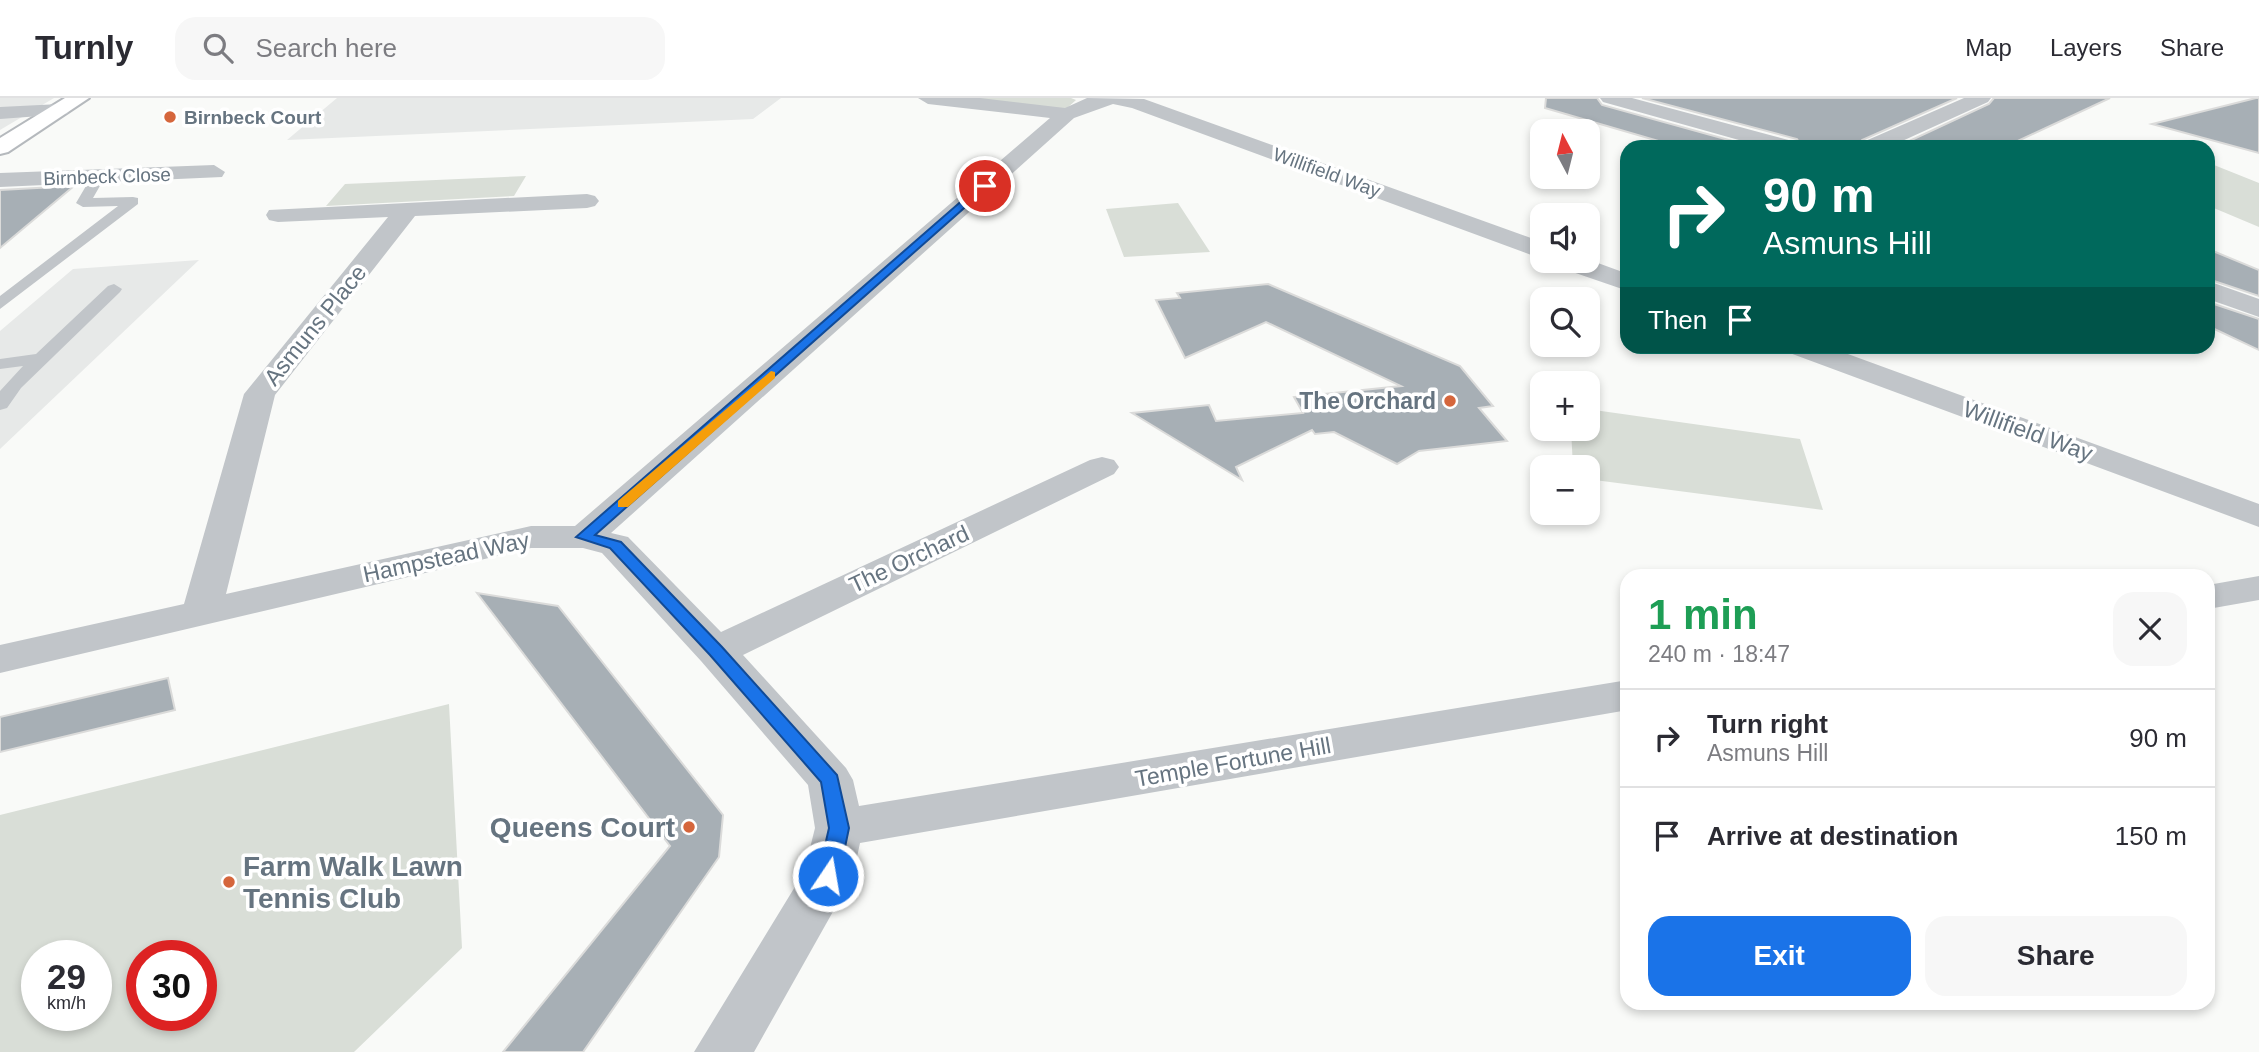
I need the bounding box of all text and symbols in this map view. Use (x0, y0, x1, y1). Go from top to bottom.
search box (175, 17, 665, 80)
text: Turnly (35, 29, 133, 66)
icon: search (199, 29, 237, 67)
text: Search here (255, 33, 397, 63)
text: Map (1965, 34, 2012, 61)
text: Layers (2050, 34, 2122, 61)
text: Share (2160, 34, 2224, 61)
place label: Birnbeck Court (184, 107, 322, 128)
marker: Birnbeck Court (162, 109, 178, 125)
north arrow (1530, 119, 1600, 189)
map controls (1530, 119, 1600, 525)
street label: Willifield Way (1270, 143, 1384, 202)
pin (955, 156, 1015, 216)
street label: Birnbeck Close (43, 164, 171, 189)
icon: arrive (966, 167, 1004, 205)
icon: right (1648, 168, 1739, 259)
text: 90 m (1763, 168, 1875, 222)
button: sound (1530, 203, 1600, 273)
text: Asmuns Hill (1763, 225, 1932, 261)
street label: Asmuns Place (259, 260, 371, 390)
button: search (1530, 287, 1600, 357)
icon: arrive (1721, 301, 1759, 339)
text: Then (1648, 305, 1707, 335)
button: + (1530, 371, 1600, 441)
place label: The Orchard (1299, 388, 1436, 414)
marker: The Orchard (1442, 393, 1458, 409)
street label: Willifield Way (1960, 396, 2097, 467)
button: − (1530, 455, 1600, 525)
street label: The Orchard (845, 520, 973, 598)
street label: Hampstead Way (361, 527, 532, 587)
text: 1 min (1648, 591, 1758, 638)
button: close (2113, 592, 2187, 666)
text: 240 m · 18:47 (1648, 641, 1790, 667)
text: Turn right (1707, 709, 1828, 739)
icon: right (1648, 719, 1686, 757)
text: 90 m (2129, 723, 2187, 753)
street label: Temple Fortune Hill (1133, 732, 1333, 792)
text: Asmuns Hill (1707, 740, 1828, 766)
place label: Queens Court (490, 812, 675, 843)
icon: arrive (1648, 817, 1686, 855)
marker: Queens Court (681, 819, 697, 835)
text: Arrive at destination (1707, 821, 1958, 851)
text: 150 m (2115, 821, 2187, 851)
position arrow (791, 839, 865, 913)
place label: Farm Walk Lawn Tennis Club (243, 851, 463, 914)
marker: Farm Walk Lawn Tennis Club (221, 874, 237, 890)
button: Exit (1648, 916, 1911, 996)
button: Share (1925, 916, 2187, 996)
speed limit sign: 30 (126, 940, 217, 1031)
text: 29 (47, 957, 86, 996)
text: km/h (47, 993, 86, 1013)

